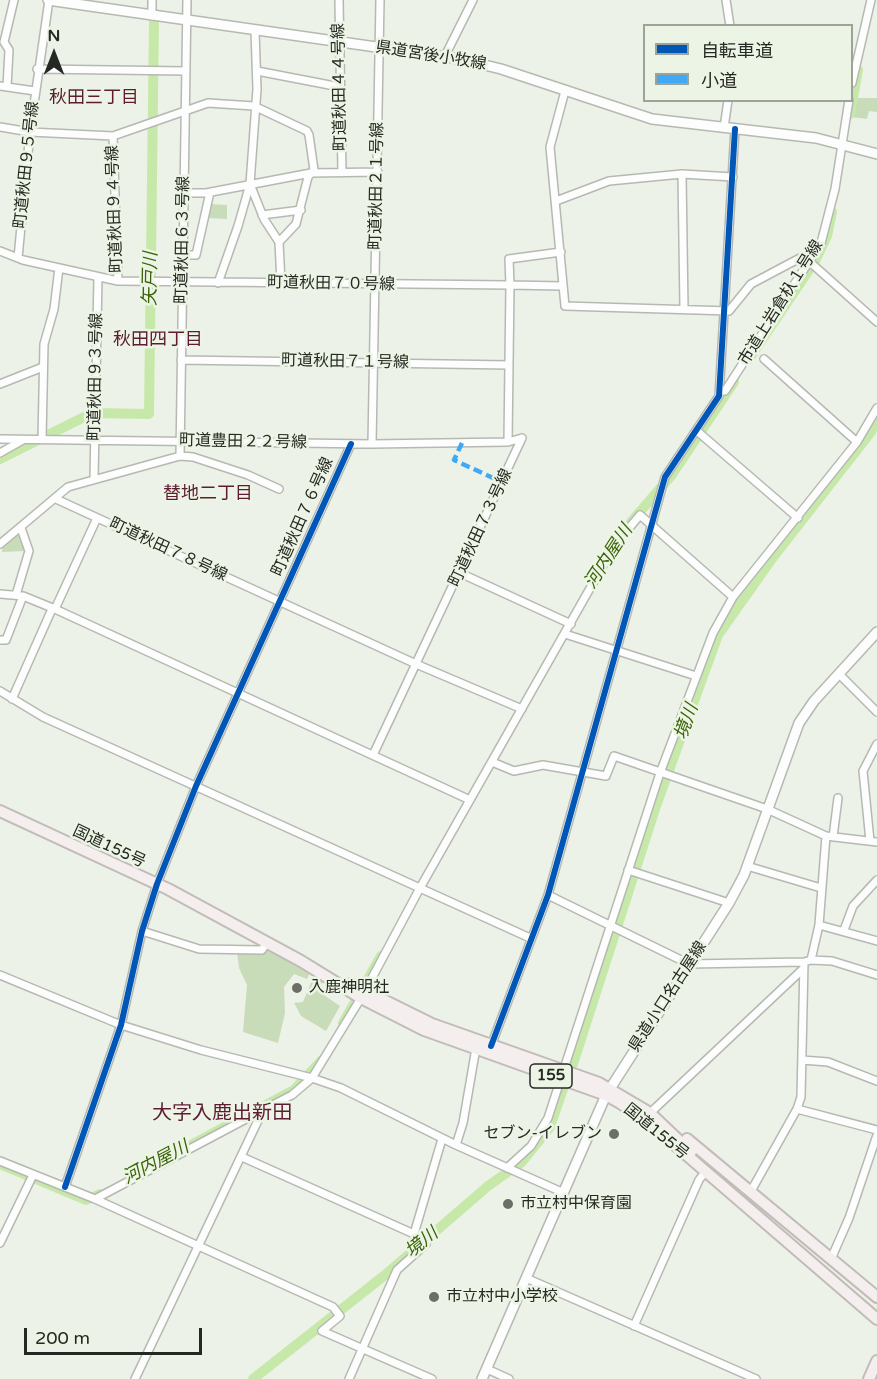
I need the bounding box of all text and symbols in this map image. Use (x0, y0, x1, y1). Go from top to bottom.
street label: 町道秋田４４号線 (329, 23, 351, 151)
north arrow (24, 24, 84, 84)
legend (643, 24, 853, 102)
text: N (48, 26, 60, 46)
street label: 県道宮後小牧線 (374, 38, 488, 74)
text: 自転車道 (701, 40, 773, 62)
text: 小道 (701, 70, 737, 92)
district label: 秋田三丁目 (49, 87, 139, 109)
street label: 町道秋田９５号線 (11, 100, 43, 230)
street label: 町道秋田２１号線 (366, 122, 388, 250)
street label: 町道秋田９４号線 (103, 145, 127, 273)
street label: 町道秋田６３号線 (172, 176, 194, 304)
street label: 市道上岩倉杁１号線 (735, 237, 827, 369)
water label: 矢戸川 (140, 252, 162, 306)
street label: 町道秋田７０号線 (267, 273, 395, 295)
street label: 町道秋田９３号線 (85, 313, 107, 441)
district label: 秋田四丁目 (113, 329, 203, 351)
street label: 町道秋田７１号線 (281, 351, 409, 373)
street label: 町道豊田２２号線 (179, 431, 307, 453)
street label: 町道秋田７６号線 (268, 455, 338, 579)
street label: 町道秋田７３号線 (445, 466, 517, 590)
district label: 替地二丁目 (163, 483, 253, 505)
street label: 町道秋田７８号線 (106, 514, 230, 586)
water label: 河内屋川 (580, 521, 638, 593)
water label: 境川 (671, 701, 703, 743)
street label: 国道155号 (70, 822, 148, 872)
street label: 県道小口名古屋線 (625, 938, 711, 1056)
place label: 入鹿神明社 (309, 978, 389, 998)
marker: 入鹿神明社 (290, 981, 304, 995)
road number: 155 (530, 1064, 572, 1088)
street label: 国道155号 (620, 1100, 692, 1164)
district label: 大字入鹿出新田 (152, 1102, 292, 1126)
place label: セブン-イレブン (483, 1124, 602, 1144)
marker: セブン-イレブン (607, 1127, 621, 1141)
water label: 河内屋川 (119, 1137, 193, 1189)
place label: 市立村中保育園 (520, 1194, 632, 1214)
marker: 市立村中保育園 (501, 1197, 515, 1211)
water label: 境川 (401, 1223, 443, 1263)
place label: 市立村中小学校 (446, 1287, 558, 1307)
marker: 市立村中小学校 (427, 1290, 441, 1304)
scale bar (27, 1316, 206, 1354)
text: 200 m (35, 1327, 90, 1349)

